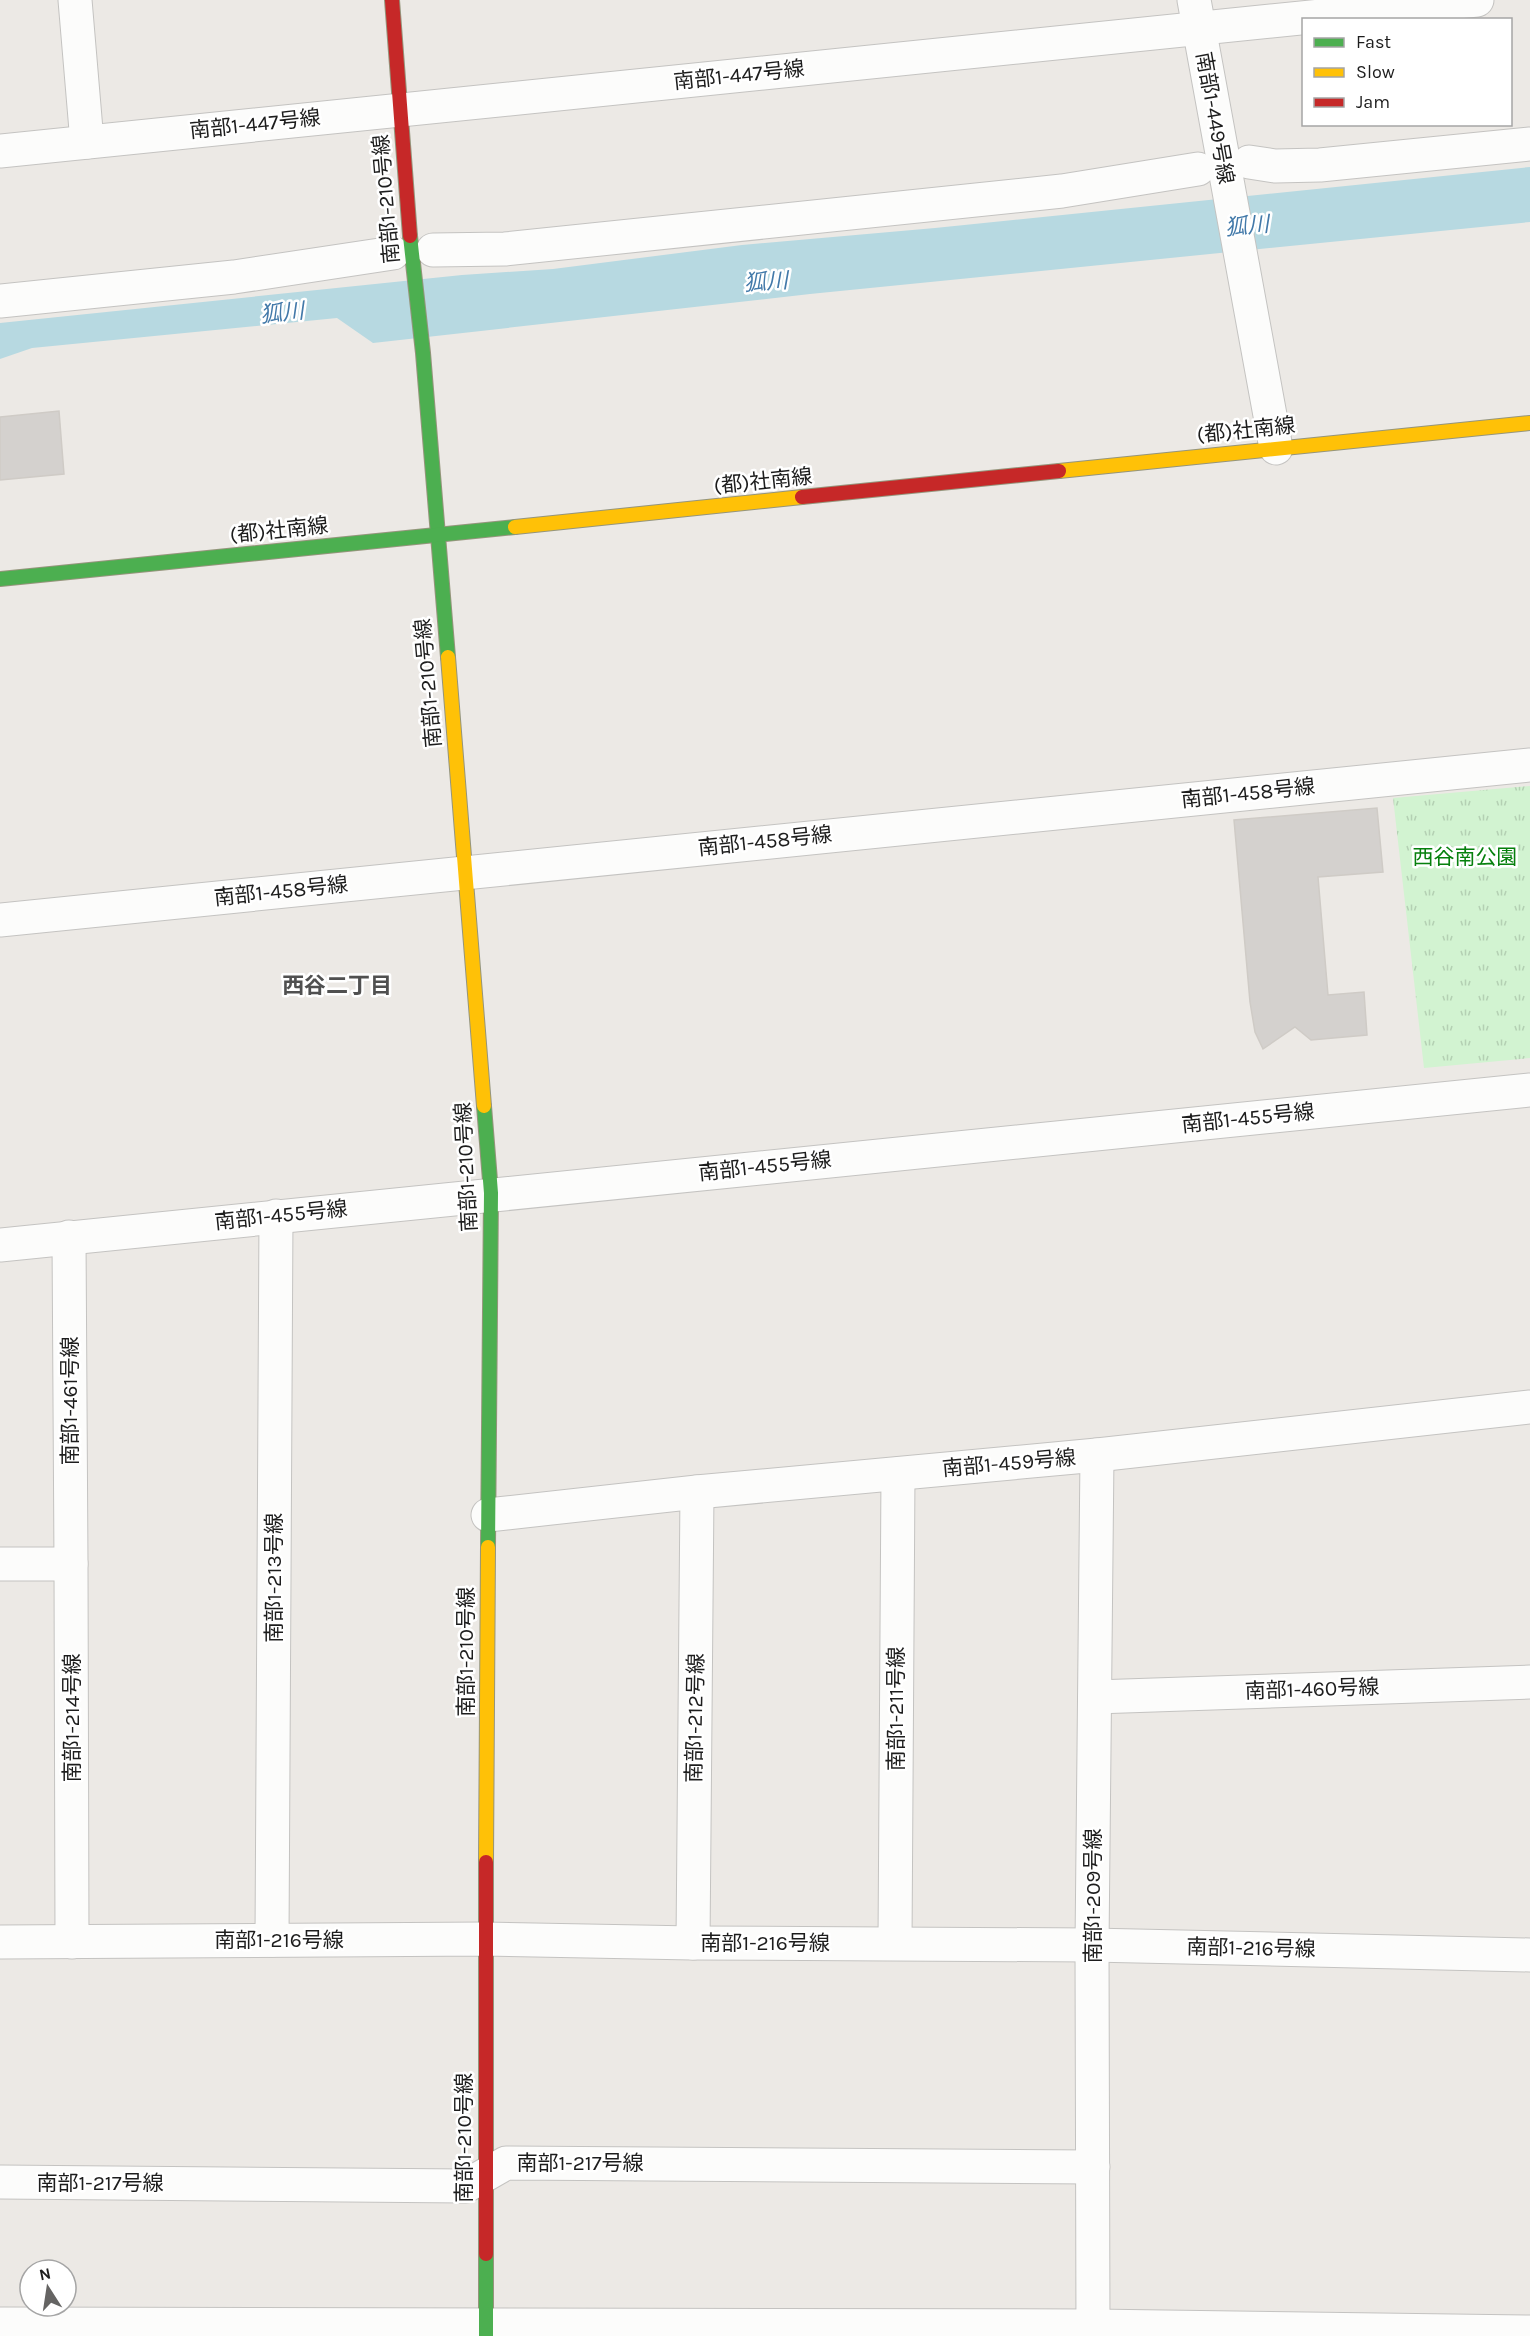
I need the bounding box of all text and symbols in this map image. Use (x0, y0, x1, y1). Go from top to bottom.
legend (1302, 18, 1512, 126)
text: Fast (1356, 31, 1391, 53)
street label: 南部1-449号線 (1192, 50, 1238, 186)
street label: 南部1-447号線 (672, 56, 806, 94)
text: Slow (1356, 61, 1395, 83)
text: Jam (1356, 91, 1390, 113)
street label: 南部1-447号線 (188, 105, 322, 143)
street label: 南部1-210号線 (368, 133, 404, 265)
water label: 狐川 (1224, 211, 1272, 241)
water label: 狐川 (743, 267, 791, 297)
water label: 狐川 (259, 298, 307, 328)
street label: (都)社南線 (1196, 413, 1296, 447)
street label: (都)社南線 (713, 464, 813, 498)
street label: (都)社南線 (229, 513, 329, 547)
street label: 南部1-210号線 (410, 617, 446, 749)
street label: 南部1-458号線 (1180, 774, 1316, 812)
street label: 南部1-458号線 (697, 822, 833, 860)
park label: 西谷南公園 (1413, 845, 1518, 869)
street label: 南部1-458号線 (213, 872, 349, 910)
district label: 西谷二丁目 (282, 973, 392, 999)
street label: 南部1-455号線 (1180, 1099, 1316, 1137)
street label: 南部1-210号線 (451, 1102, 481, 1232)
street label: 南部1-455号線 (697, 1147, 833, 1185)
street label: 南部1-455号線 (213, 1196, 349, 1234)
street label: 南部1-461号線 (58, 1337, 82, 1465)
street label: 南部1-459号線 (941, 1445, 1077, 1481)
street label: 南部1-213号線 (262, 1513, 286, 1643)
street label: 南部1-210号線 (454, 1587, 478, 1717)
street label: 南部1-211号線 (884, 1647, 908, 1771)
street label: 南部1-214号線 (60, 1653, 84, 1783)
street label: 南部1-212号線 (682, 1653, 708, 1783)
street label: 南部1-460号線 (1244, 1675, 1380, 1703)
street label: 南部1-209号線 (1081, 1828, 1105, 1964)
street label: 南部1-216号線 (214, 1928, 344, 1952)
street label: 南部1-216号線 (700, 1931, 830, 1955)
street label: 南部1-216号線 (1186, 1935, 1316, 1961)
street label: 南部1-210号線 (452, 2073, 476, 2203)
street label: 南部1-217号線 (516, 2151, 644, 2175)
street label: 南部1-217号線 (36, 2171, 164, 2195)
north arrow (18, 2258, 78, 2318)
text: N (37, 2263, 53, 2284)

